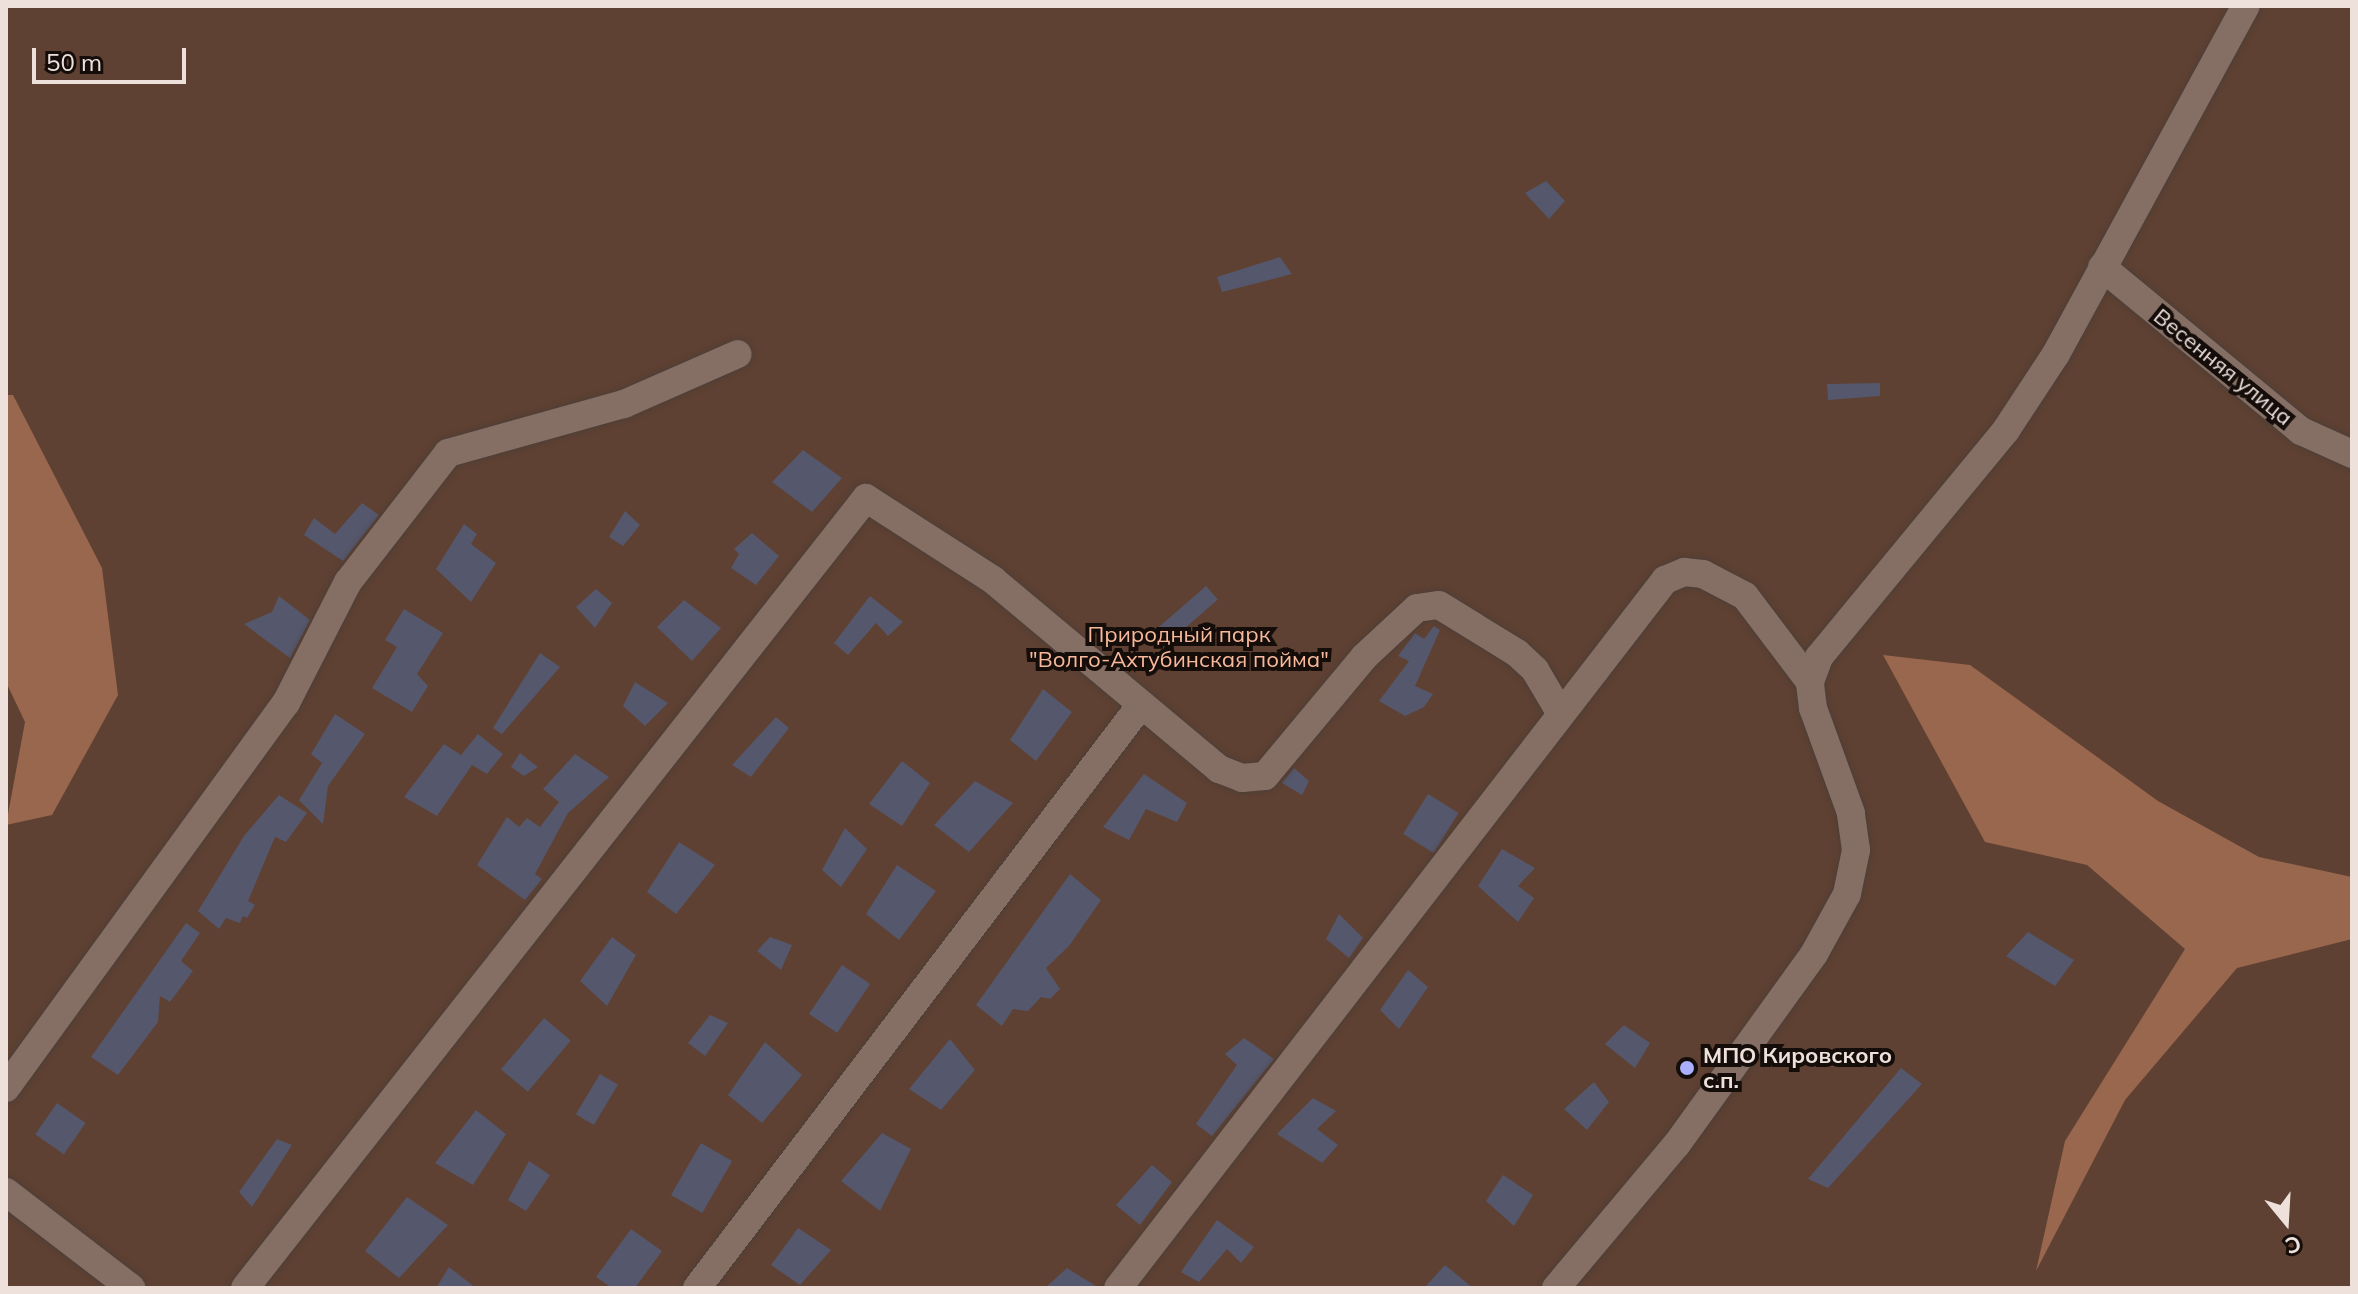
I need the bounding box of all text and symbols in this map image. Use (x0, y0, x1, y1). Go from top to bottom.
scale bar (36, 32, 190, 82)
text: 50 m (46, 47, 102, 77)
street label: Весенняя улица (2148, 303, 2298, 431)
park label: Природный парк "Волго-Ахтубинская пойма" (1029, 621, 1329, 672)
place label: МПО Кировского с.п. (1703, 1042, 1892, 1094)
marker: МПО Кировского с.п. (1678, 1059, 1696, 1077)
north arrow (2246, 1182, 2326, 1262)
text: С (2282, 1229, 2305, 1260)

